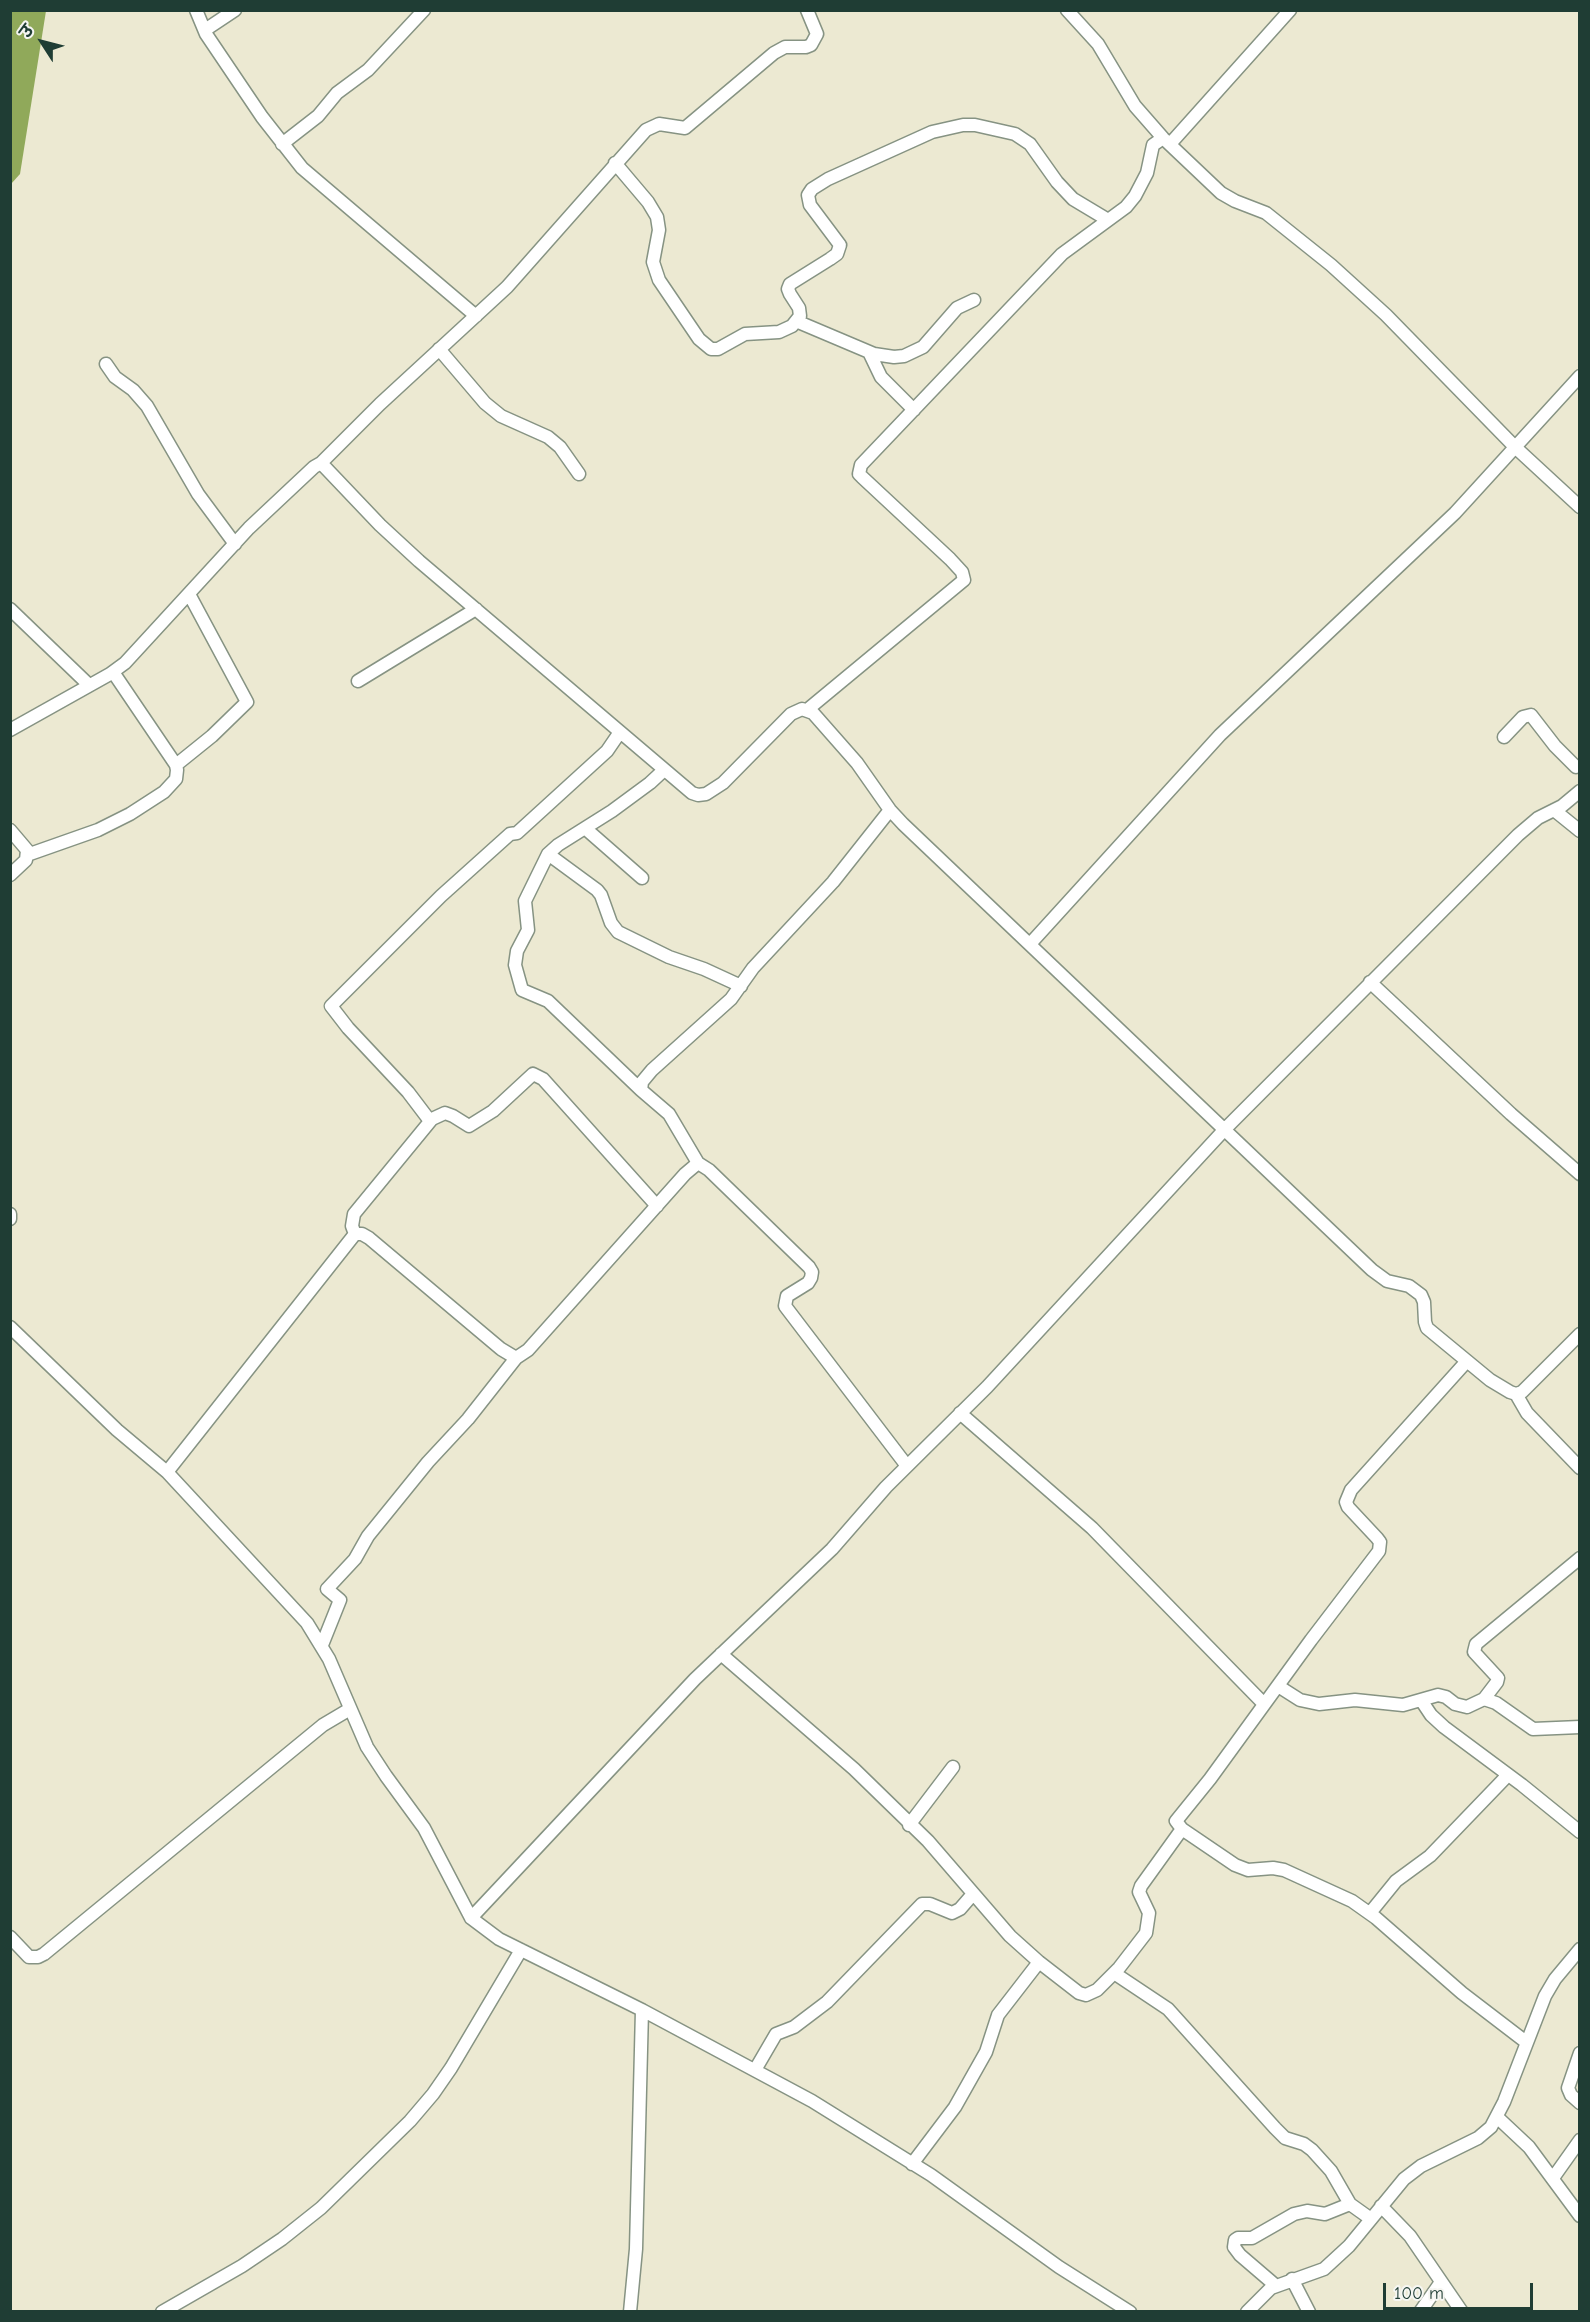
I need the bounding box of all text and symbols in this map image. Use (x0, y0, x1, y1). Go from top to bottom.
north arrow (12, 12, 72, 72)
text: उ (17, 22, 38, 41)
scale bar (1386, 2271, 1536, 2309)
text: 100 m (1394, 2283, 1444, 2304)

